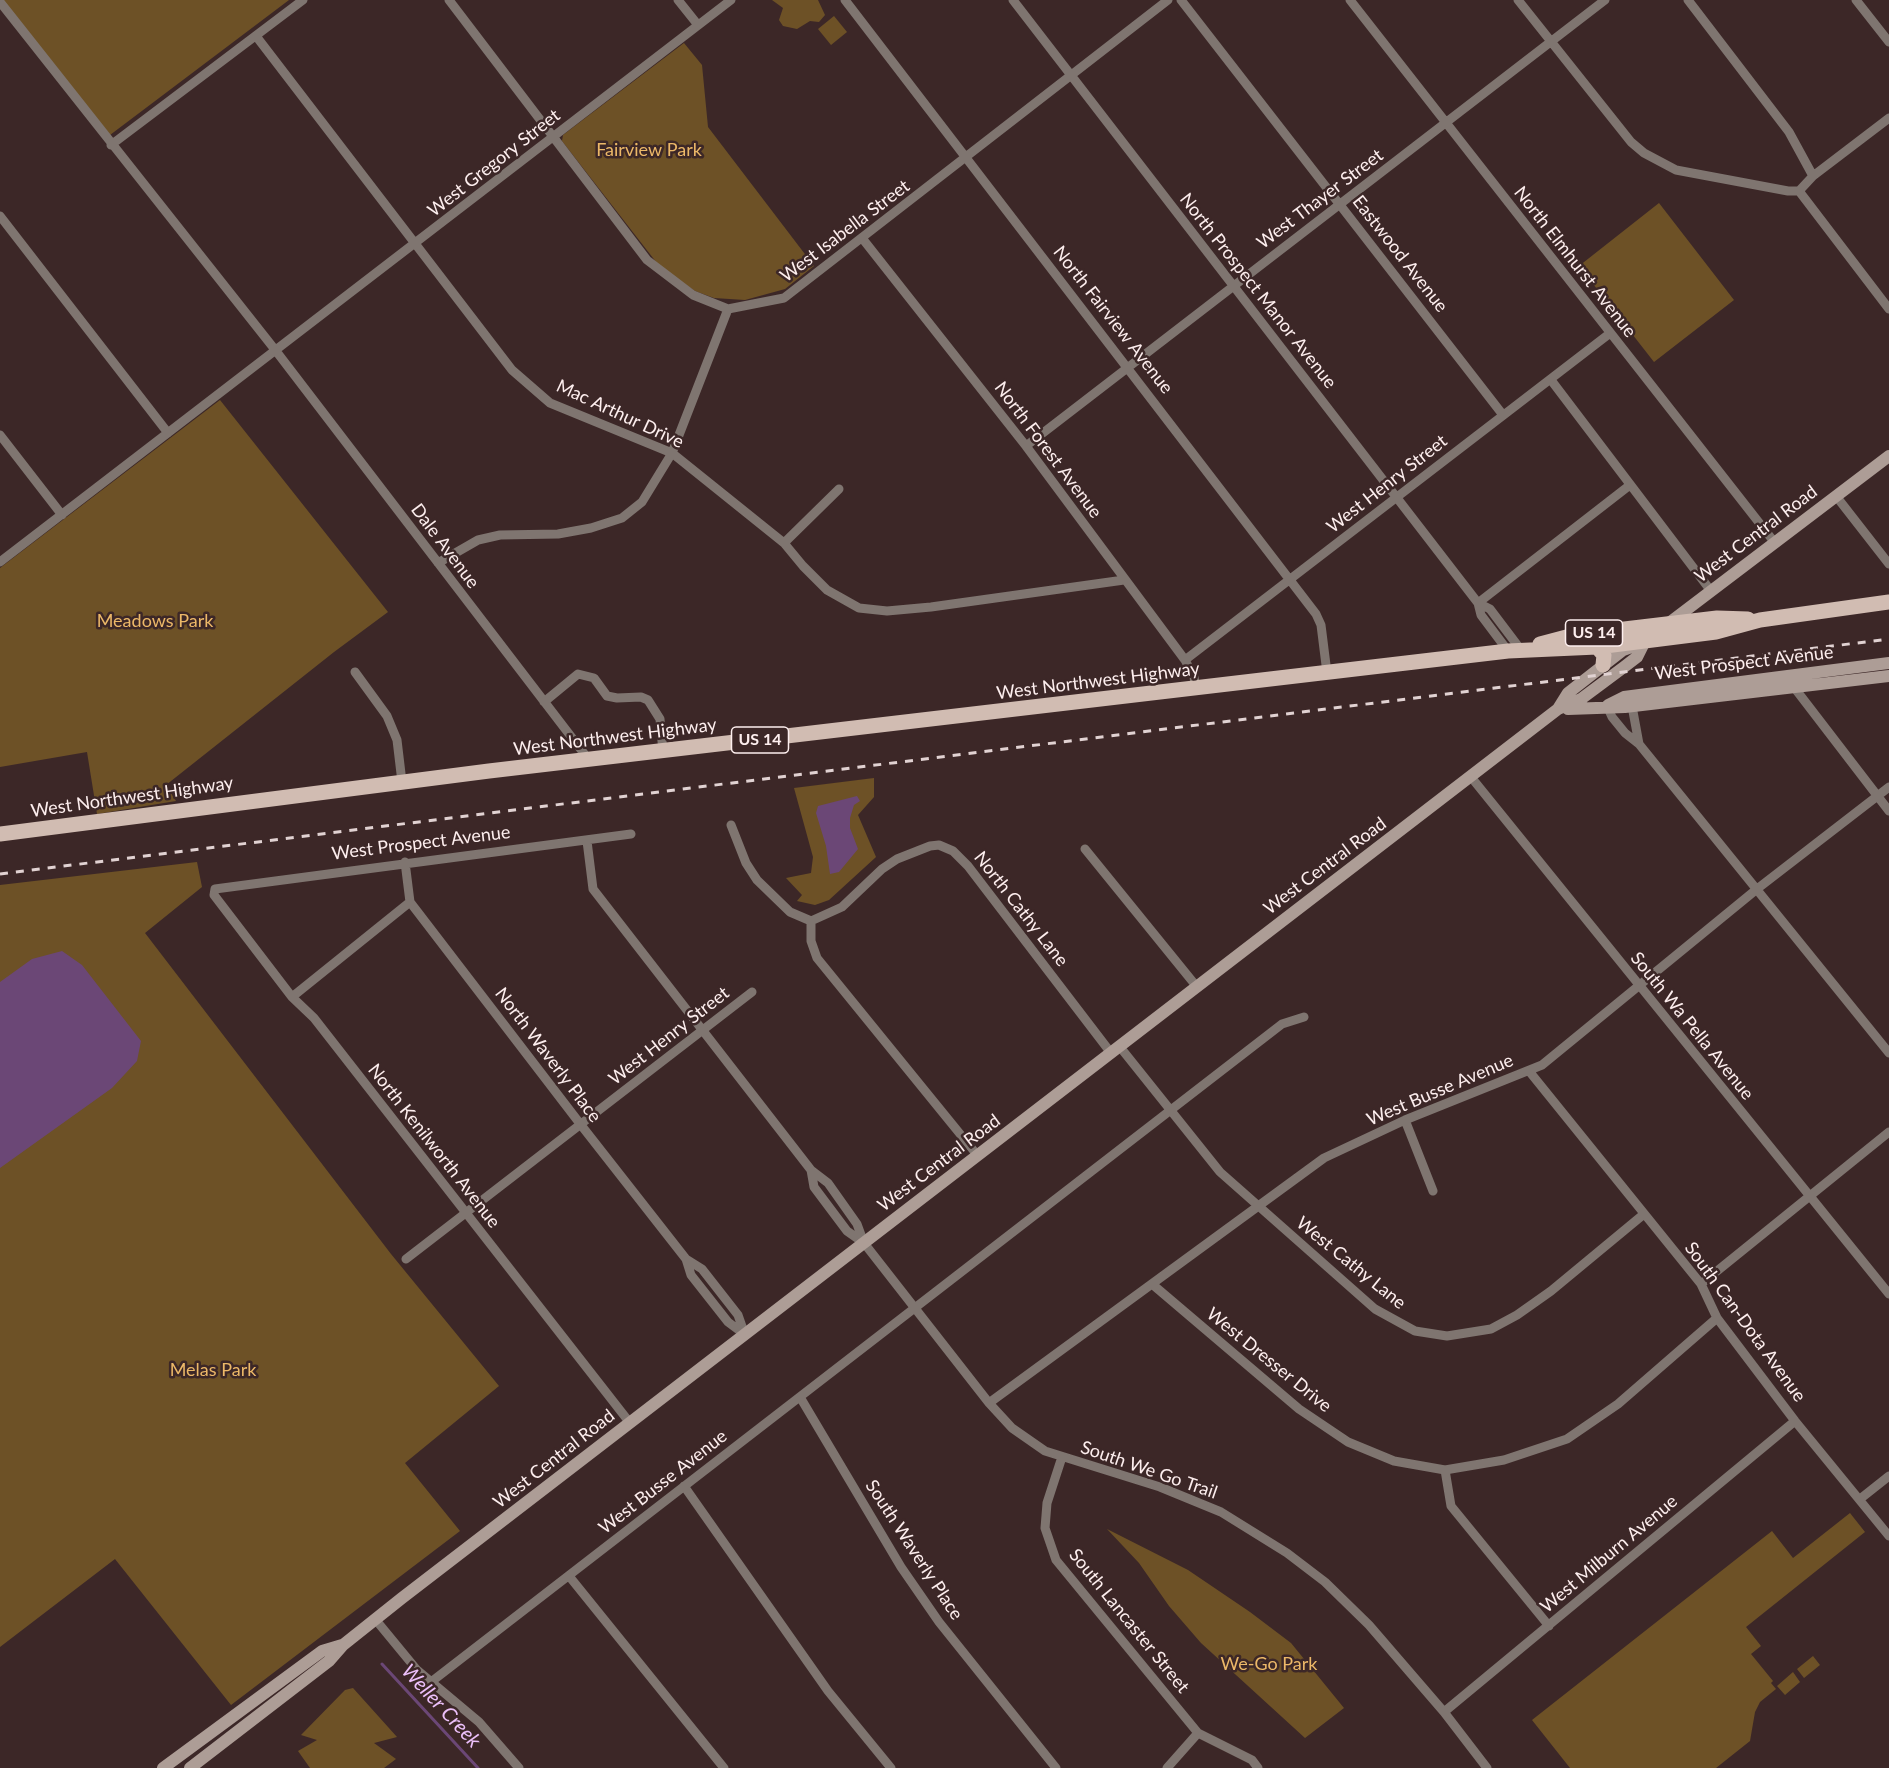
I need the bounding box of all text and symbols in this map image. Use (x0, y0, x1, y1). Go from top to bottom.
street label: West Gregory Street (424, 105, 564, 221)
park label: Fairview Park (596, 139, 702, 161)
street label: West Thayer Street (1253, 145, 1387, 253)
street label: West Isabella Street (776, 175, 914, 287)
street label: North Elmhurst Avenue (1509, 182, 1641, 342)
street label: North Prospect Manor Avenue (1175, 189, 1341, 393)
street label: Eastwood Avenue (1348, 191, 1452, 317)
street label: North Fairview Avenue (1049, 242, 1177, 398)
street label: Mac Arthur Drive (553, 375, 687, 453)
street label: North Forest Avenue (990, 378, 1106, 522)
street label: West Henry Street (1323, 430, 1451, 538)
street label: West Central Road (1690, 481, 1822, 587)
street label: Dale Avenue (406, 499, 484, 593)
park label: Meadows Park (97, 610, 213, 632)
road number: US 14 (1566, 620, 1622, 646)
street label: West Prospect Avenue (1654, 641, 1834, 685)
street label: West Northwest Highway (995, 658, 1201, 704)
street label: West Northwest Highway (512, 714, 718, 760)
road number: US 14 (732, 727, 789, 753)
street label: West Northwest Highway (29, 772, 235, 822)
street label: West Central Road (1259, 813, 1391, 919)
street label: West Prospect Avenue (331, 821, 511, 865)
street label: North Cathy Lane (969, 847, 1073, 971)
street label: South Wa Pella Avenue (1626, 948, 1758, 1104)
street label: West Henry Street (605, 982, 733, 1090)
street label: North Waverly Place (490, 983, 606, 1127)
street label: West Busse Avenue (1364, 1049, 1516, 1131)
street label: North Kenilworth Avenue (363, 1060, 505, 1232)
street label: West Central Road (873, 1110, 1005, 1216)
street label: West Cathy Lane (1292, 1212, 1410, 1314)
street label: South Can-Dota Avenue (1680, 1238, 1810, 1406)
street label: West Dresser Drive (1202, 1303, 1336, 1417)
park label: Melas Park (170, 1359, 256, 1381)
street label: West Central Road (489, 1405, 619, 1513)
street label: West Busse Avenue (595, 1425, 731, 1539)
street label: South We Go Trail (1078, 1436, 1220, 1504)
street label: South Waverly Place (861, 1476, 967, 1624)
street label: West Milburn Avenue (1536, 1490, 1682, 1618)
street label: South Lancaster Street (1064, 1545, 1194, 1697)
park label: We-Go Park (1221, 1653, 1317, 1675)
water label: Weller Creek (396, 1659, 486, 1753)

